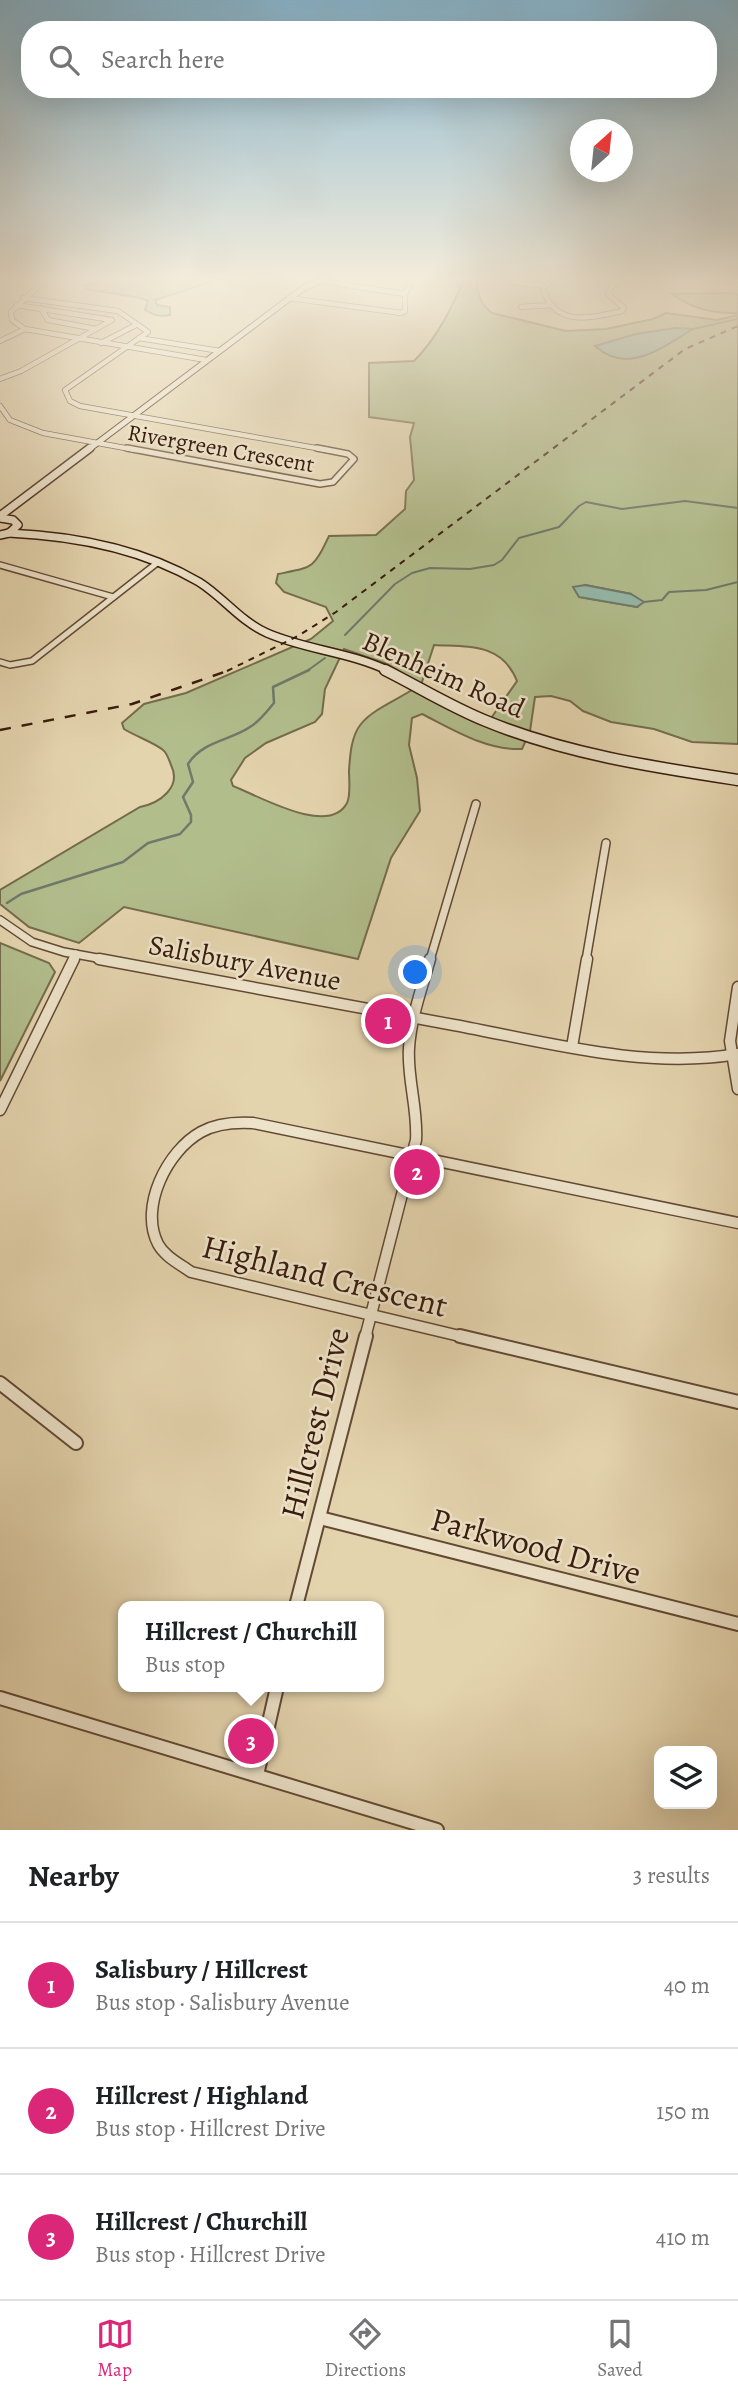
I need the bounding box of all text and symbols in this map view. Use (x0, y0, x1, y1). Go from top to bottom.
search box (21, 21, 717, 98)
icon: search (45, 41, 83, 79)
text: Search here (101, 42, 225, 77)
north arrow (570, 119, 633, 182)
street label: Rivergreen Crescent (125, 417, 317, 480)
street label: Blenheim Road (356, 622, 532, 728)
street label: Salisbury Avenue (145, 926, 344, 1000)
your location (398, 955, 432, 989)
pin: 1 (365, 995, 411, 1047)
pin: 2 (394, 1146, 440, 1198)
street label: Highland Crescent (197, 1223, 452, 1328)
street label: Hillcrest Drive (269, 1323, 360, 1524)
street label: Parkwood Drive (426, 1496, 646, 1595)
popup (118, 1601, 384, 1692)
text: Hillcrest / Churchill (145, 1614, 357, 1649)
text: Bus stop (145, 1649, 225, 1680)
pin: 3 (228, 1715, 274, 1767)
map controls (654, 1746, 717, 1809)
button: layers (654, 1746, 717, 1809)
text: Nearby (28, 1856, 119, 1896)
text: 3 results (633, 1860, 710, 1891)
text: Salisbury / Hillcrest (95, 1952, 308, 1987)
text: 1 (47, 1970, 55, 2001)
text: 40 m (664, 1970, 710, 2001)
text: Bus stop · Salisbury Avenue (95, 1987, 349, 2018)
text: Hillcrest / Highland (95, 2078, 308, 2113)
text: 2 (45, 2096, 57, 2127)
text: 150 m (656, 2096, 710, 2127)
text: Bus stop · Hillcrest Drive (95, 2113, 326, 2144)
text: Hillcrest / Churchill (95, 2204, 307, 2239)
text: 3 (46, 2222, 56, 2253)
text: 410 m (656, 2222, 710, 2253)
text: Bus stop · Hillcrest Drive (95, 2239, 326, 2270)
tab: Map (96, 2315, 134, 2383)
tab: Directions (325, 2315, 406, 2383)
tab: Saved (597, 2315, 642, 2383)

